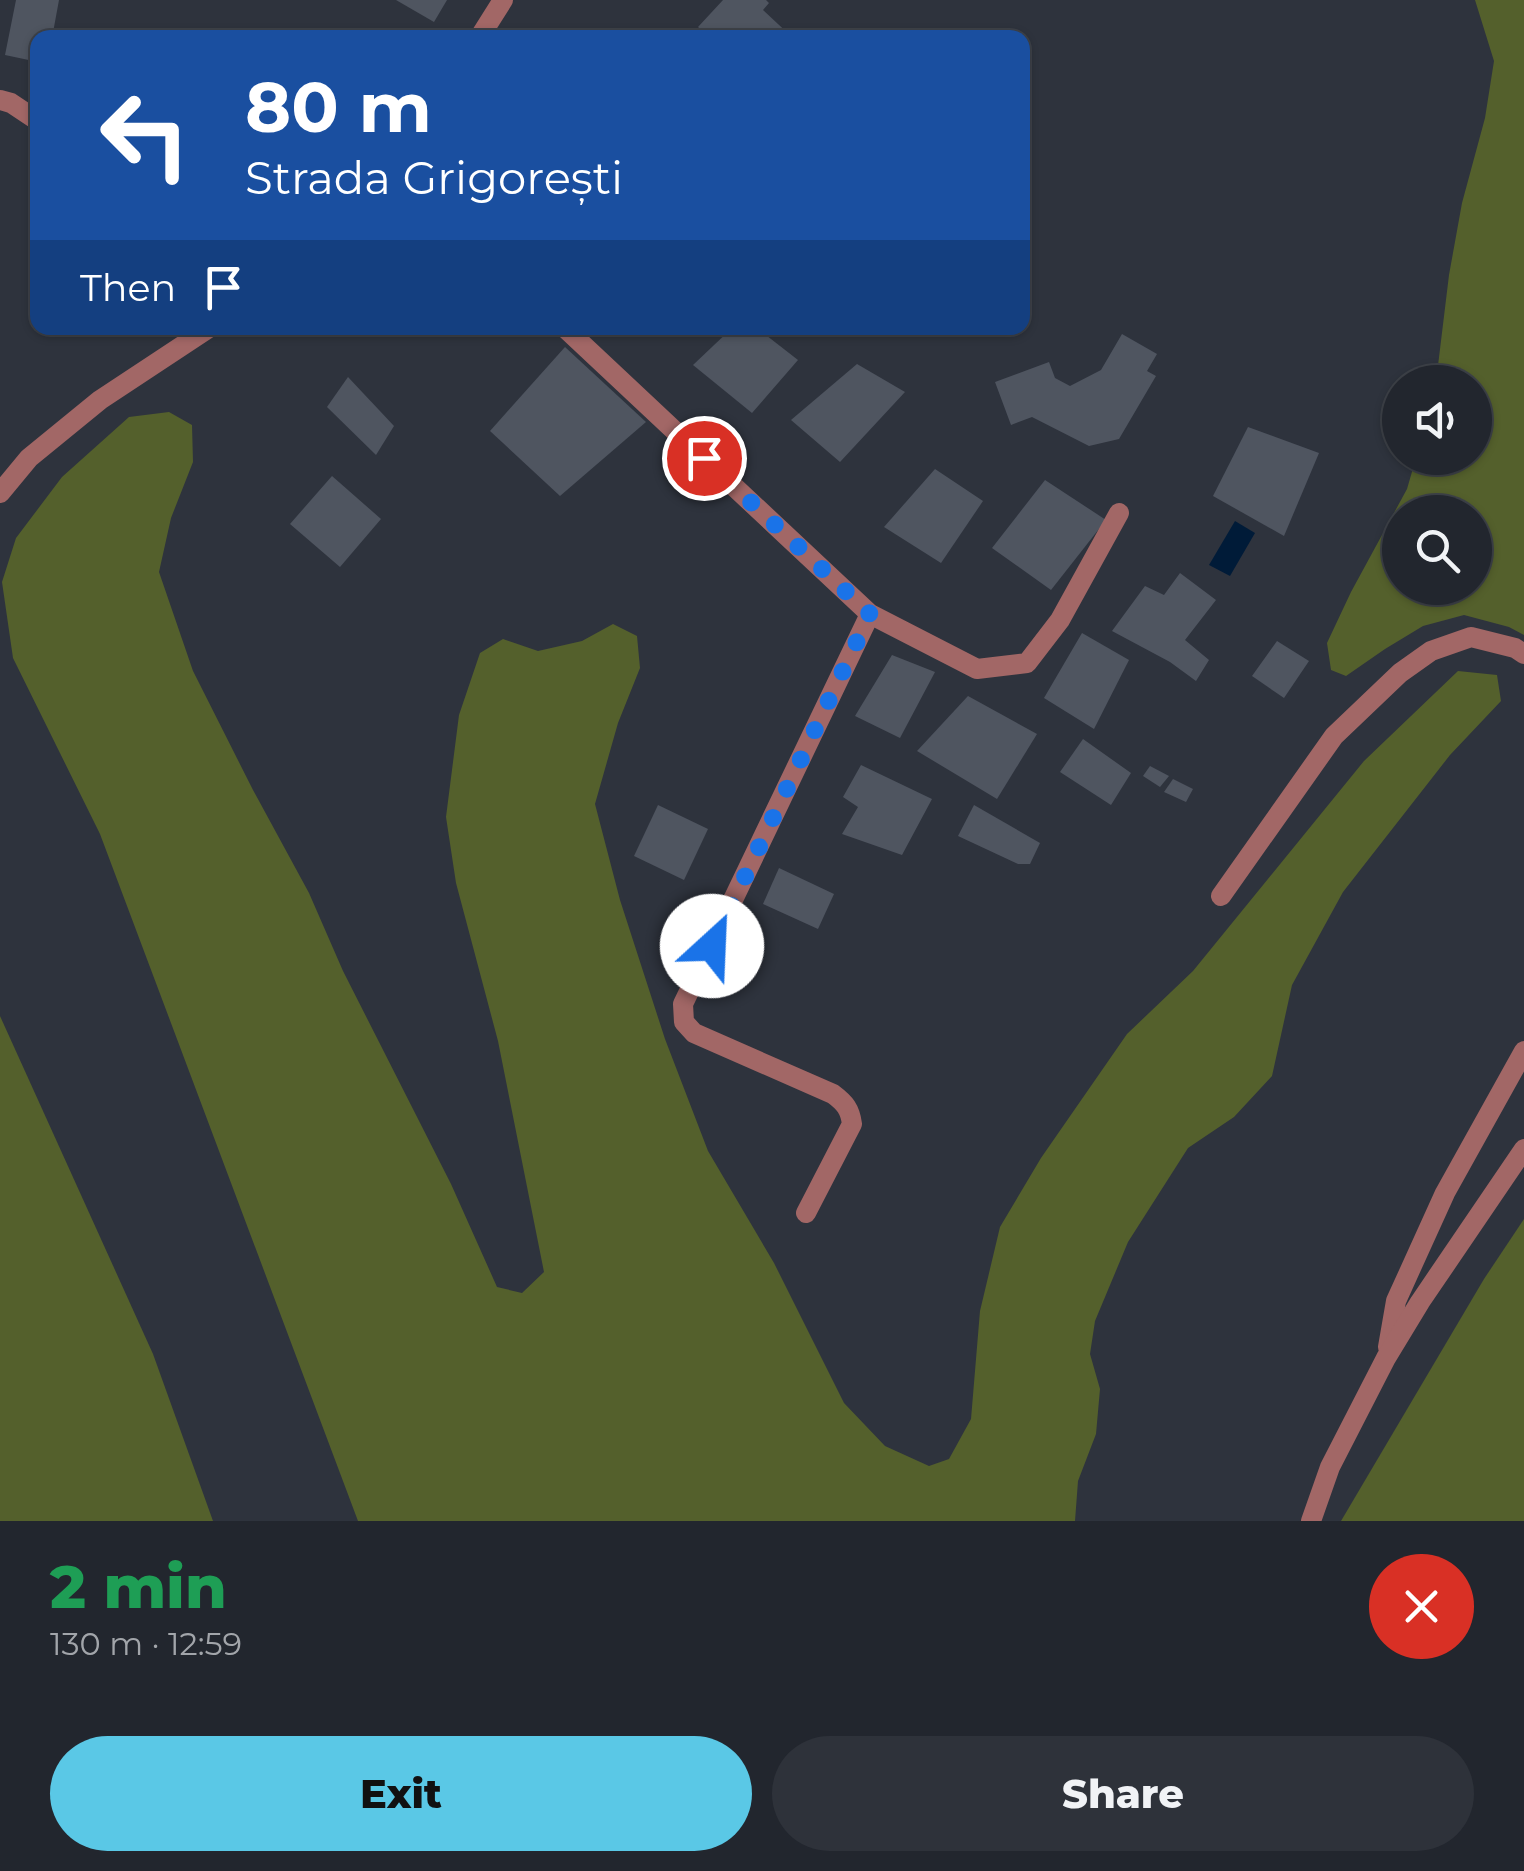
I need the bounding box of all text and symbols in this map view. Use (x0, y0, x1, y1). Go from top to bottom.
text: 80 m (245, 64, 432, 150)
icon: left (80, 70, 210, 200)
text: Strada Grigorești (245, 150, 623, 205)
icon: arrive (196, 260, 251, 315)
text: Then (80, 264, 176, 311)
map controls (1382, 365, 1492, 605)
button: sound (1382, 365, 1492, 475)
pin (662, 416, 747, 501)
icon: arrive (677, 431, 732, 486)
button: search (1382, 495, 1492, 605)
position arrow (660, 894, 764, 998)
text: 2 min (50, 1550, 227, 1623)
button: close (1369, 1554, 1474, 1659)
text: 130 m · 12:59 (50, 1624, 242, 1663)
button: Exit (50, 1736, 752, 1851)
button: Share (772, 1736, 1474, 1851)

